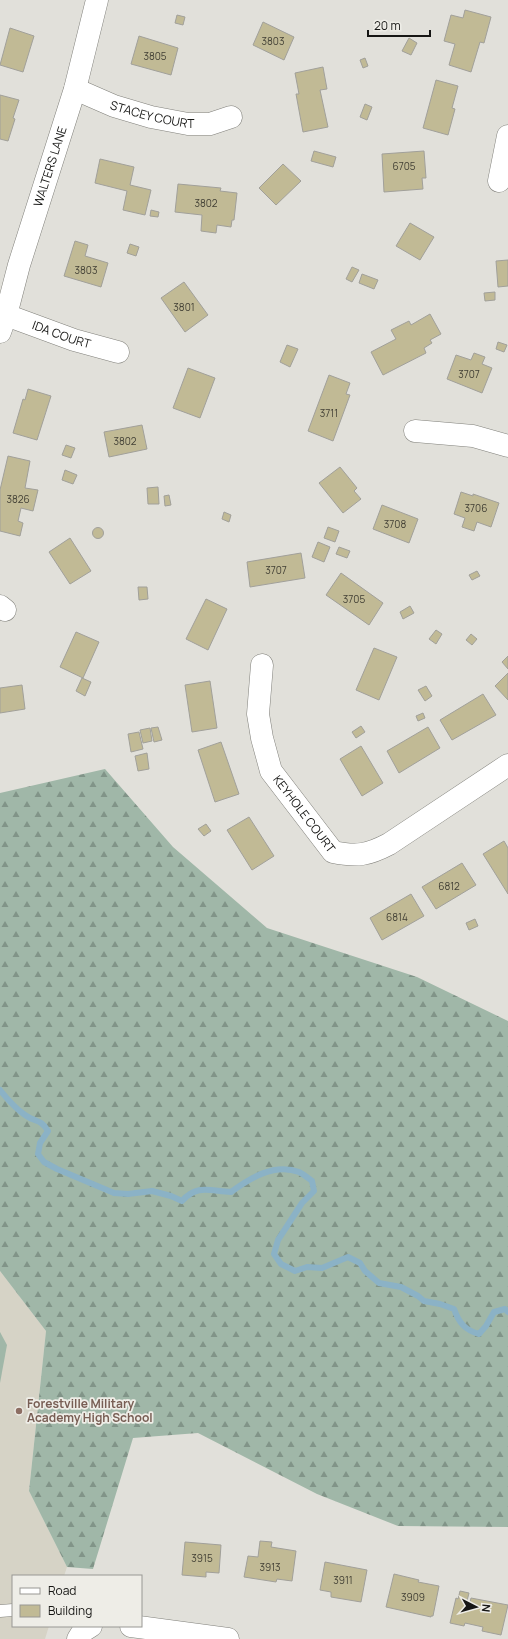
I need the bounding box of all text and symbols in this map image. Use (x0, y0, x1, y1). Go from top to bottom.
scale bar (368, 12, 430, 38)
text: 20 m (374, 17, 401, 34)
house number: 3803 (262, 34, 284, 48)
house number: 3805 (143, 49, 167, 63)
street label: STACEY COURT (108, 96, 195, 132)
street label: WALTERS LANE (29, 124, 71, 209)
house number: 6705 (392, 159, 416, 173)
house number: 3802 (194, 196, 218, 210)
house number: 3803 (75, 263, 97, 277)
house number: 3801 (173, 300, 195, 314)
street label: IDA COURT (30, 316, 94, 352)
house number: 3707 (458, 367, 480, 381)
house number: 3711 (320, 406, 338, 420)
house number: 3802 (113, 434, 137, 448)
house number: 3826 (6, 492, 30, 506)
house number: 3706 (465, 501, 487, 515)
house number: 3708 (384, 517, 406, 531)
house number: 3707 (265, 563, 287, 577)
house number: 3705 (343, 592, 365, 606)
street label: KEYHOLE COURT (269, 772, 340, 857)
house number: 6812 (438, 879, 460, 893)
house number: 6814 (386, 910, 408, 924)
place label: Forestville Military Academy High School (27, 1395, 153, 1426)
marker: Forestville Military Academy High School (14, 1406, 24, 1416)
house number: 3915 (191, 1551, 213, 1565)
house number: 3913 (259, 1560, 281, 1574)
house number: 3911 (333, 1573, 353, 1587)
legend (12, 1575, 142, 1627)
text: Road (48, 1582, 76, 1599)
north arrow (456, 1587, 496, 1627)
house number: 3909 (401, 1590, 425, 1604)
text: Building (48, 1602, 92, 1619)
text: N (479, 1603, 494, 1613)

